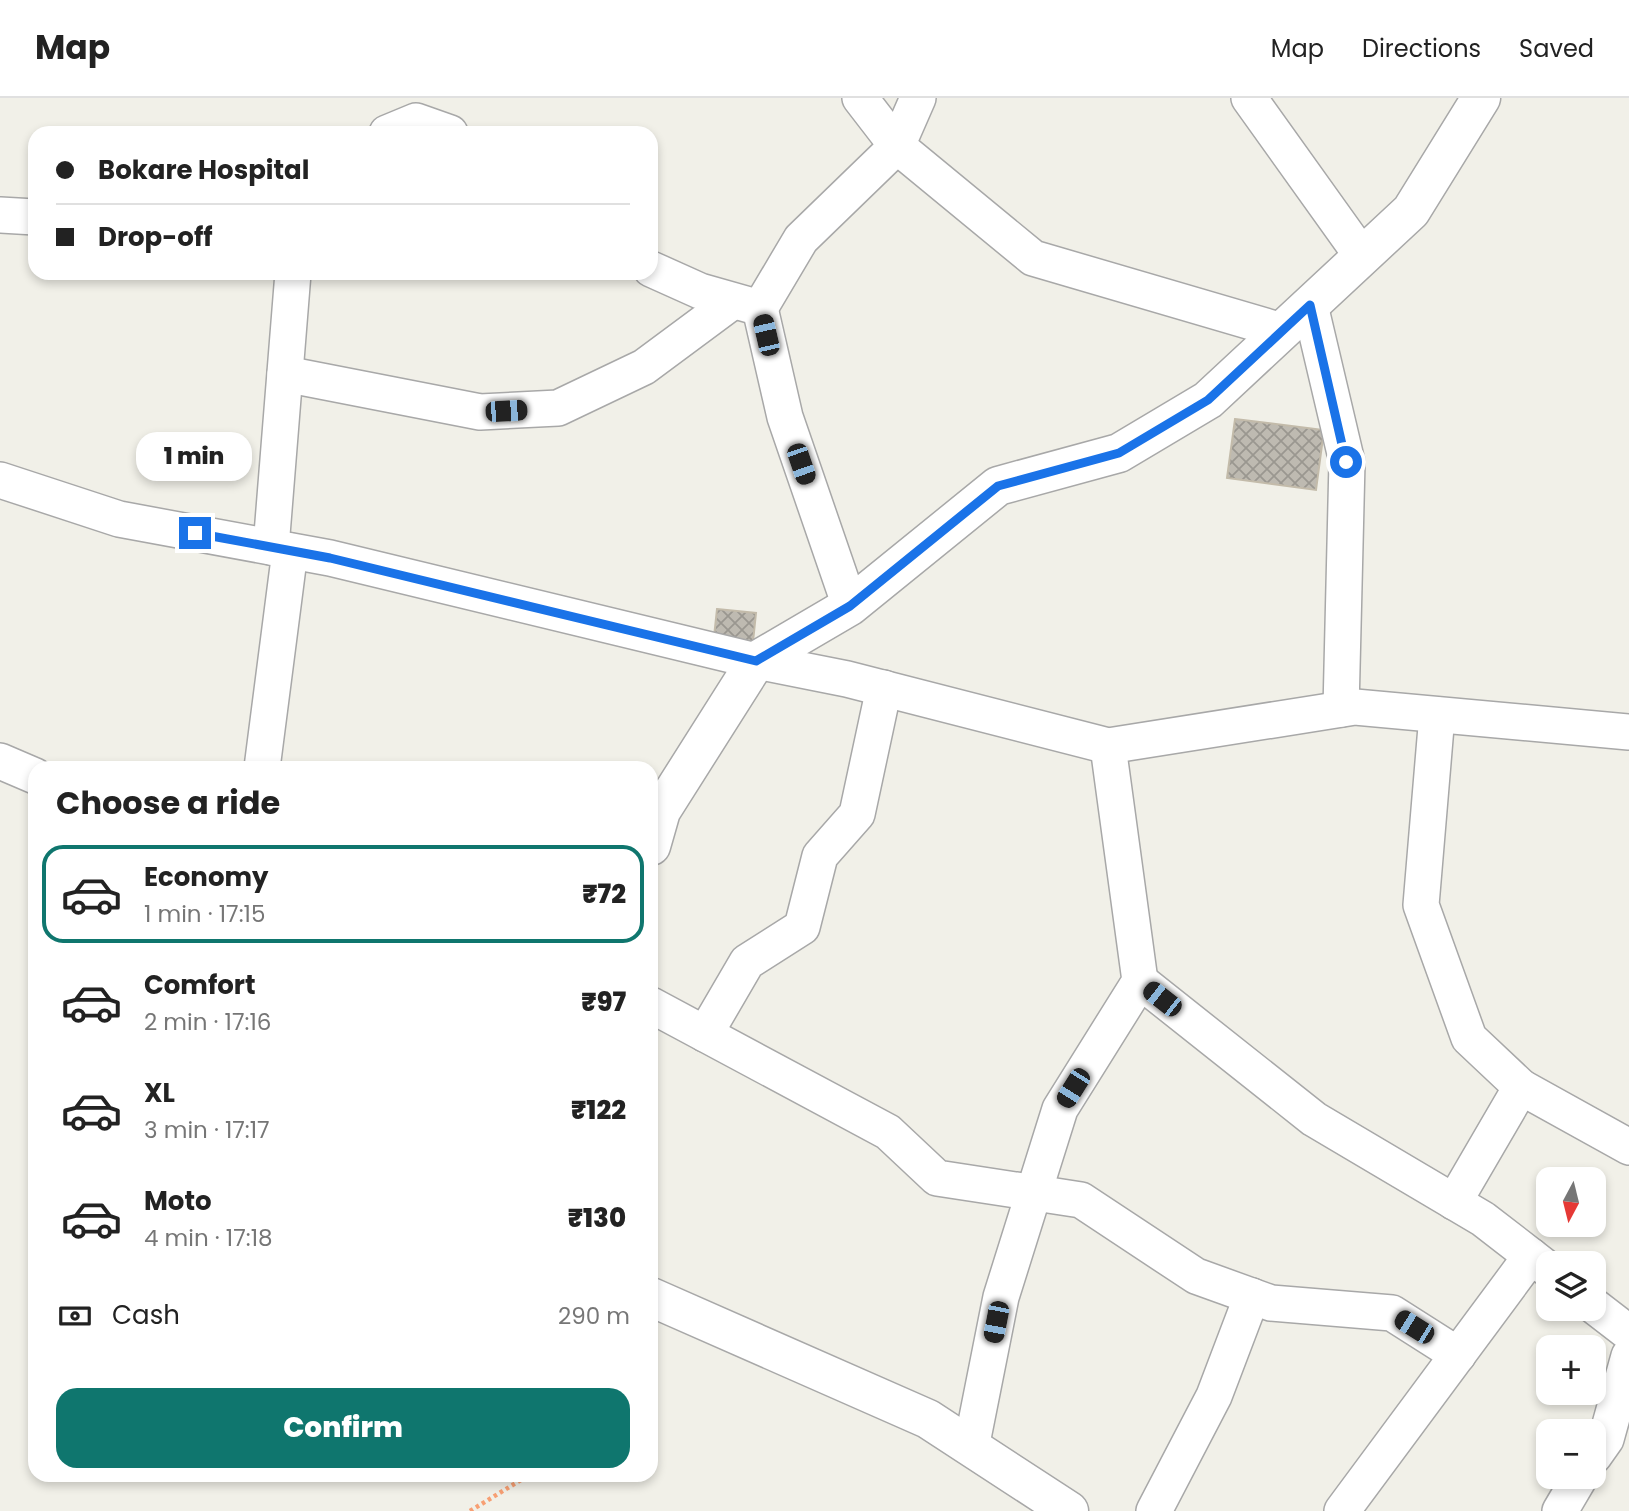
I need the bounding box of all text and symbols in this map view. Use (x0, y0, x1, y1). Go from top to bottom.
text: Map (35, 24, 110, 71)
text: Map (1271, 32, 1324, 65)
text: Directions (1362, 32, 1481, 65)
text: Saved (1519, 32, 1594, 65)
text: Bokare Hospital (98, 152, 309, 188)
text: Drop-off (98, 219, 213, 255)
car (752, 312, 781, 358)
car (485, 399, 528, 423)
callout: 1 min (137, 432, 253, 480)
text: 1 min (164, 440, 224, 472)
car (785, 441, 818, 487)
route start (1330, 446, 1362, 478)
route end (179, 517, 211, 549)
text: Choose a ride (56, 780, 280, 825)
text: Economy (144, 859, 268, 895)
icon: car (60, 863, 123, 926)
text: ₹72 (582, 876, 626, 912)
text: 1 min · 17:15 (144, 898, 265, 930)
text: Comfort (144, 967, 256, 1003)
icon: car (60, 971, 123, 1034)
car (1139, 978, 1186, 1020)
text: ₹97 (581, 984, 626, 1020)
text: 2 min · 17:16 (144, 1006, 271, 1038)
car (1053, 1065, 1094, 1111)
text: XL (144, 1075, 175, 1111)
icon: car (60, 1079, 123, 1142)
text: ₹122 (571, 1092, 626, 1128)
text: 3 min · 17:17 (144, 1114, 270, 1146)
north arrow (1536, 1167, 1606, 1237)
map controls (1536, 1167, 1606, 1489)
text: Moto (144, 1183, 212, 1219)
icon: car (60, 1187, 123, 1250)
text: ₹130 (568, 1200, 626, 1236)
text: 4 min · 17:18 (144, 1222, 273, 1254)
button: layers (1536, 1251, 1606, 1321)
icon: cash (56, 1297, 94, 1335)
text: Cash (112, 1297, 180, 1333)
car (982, 1299, 1011, 1345)
text: 290 m (558, 1300, 630, 1332)
car (1391, 1307, 1438, 1347)
button: + (1536, 1335, 1606, 1405)
button: Confirm (56, 1388, 630, 1468)
button: − (1536, 1419, 1606, 1489)

